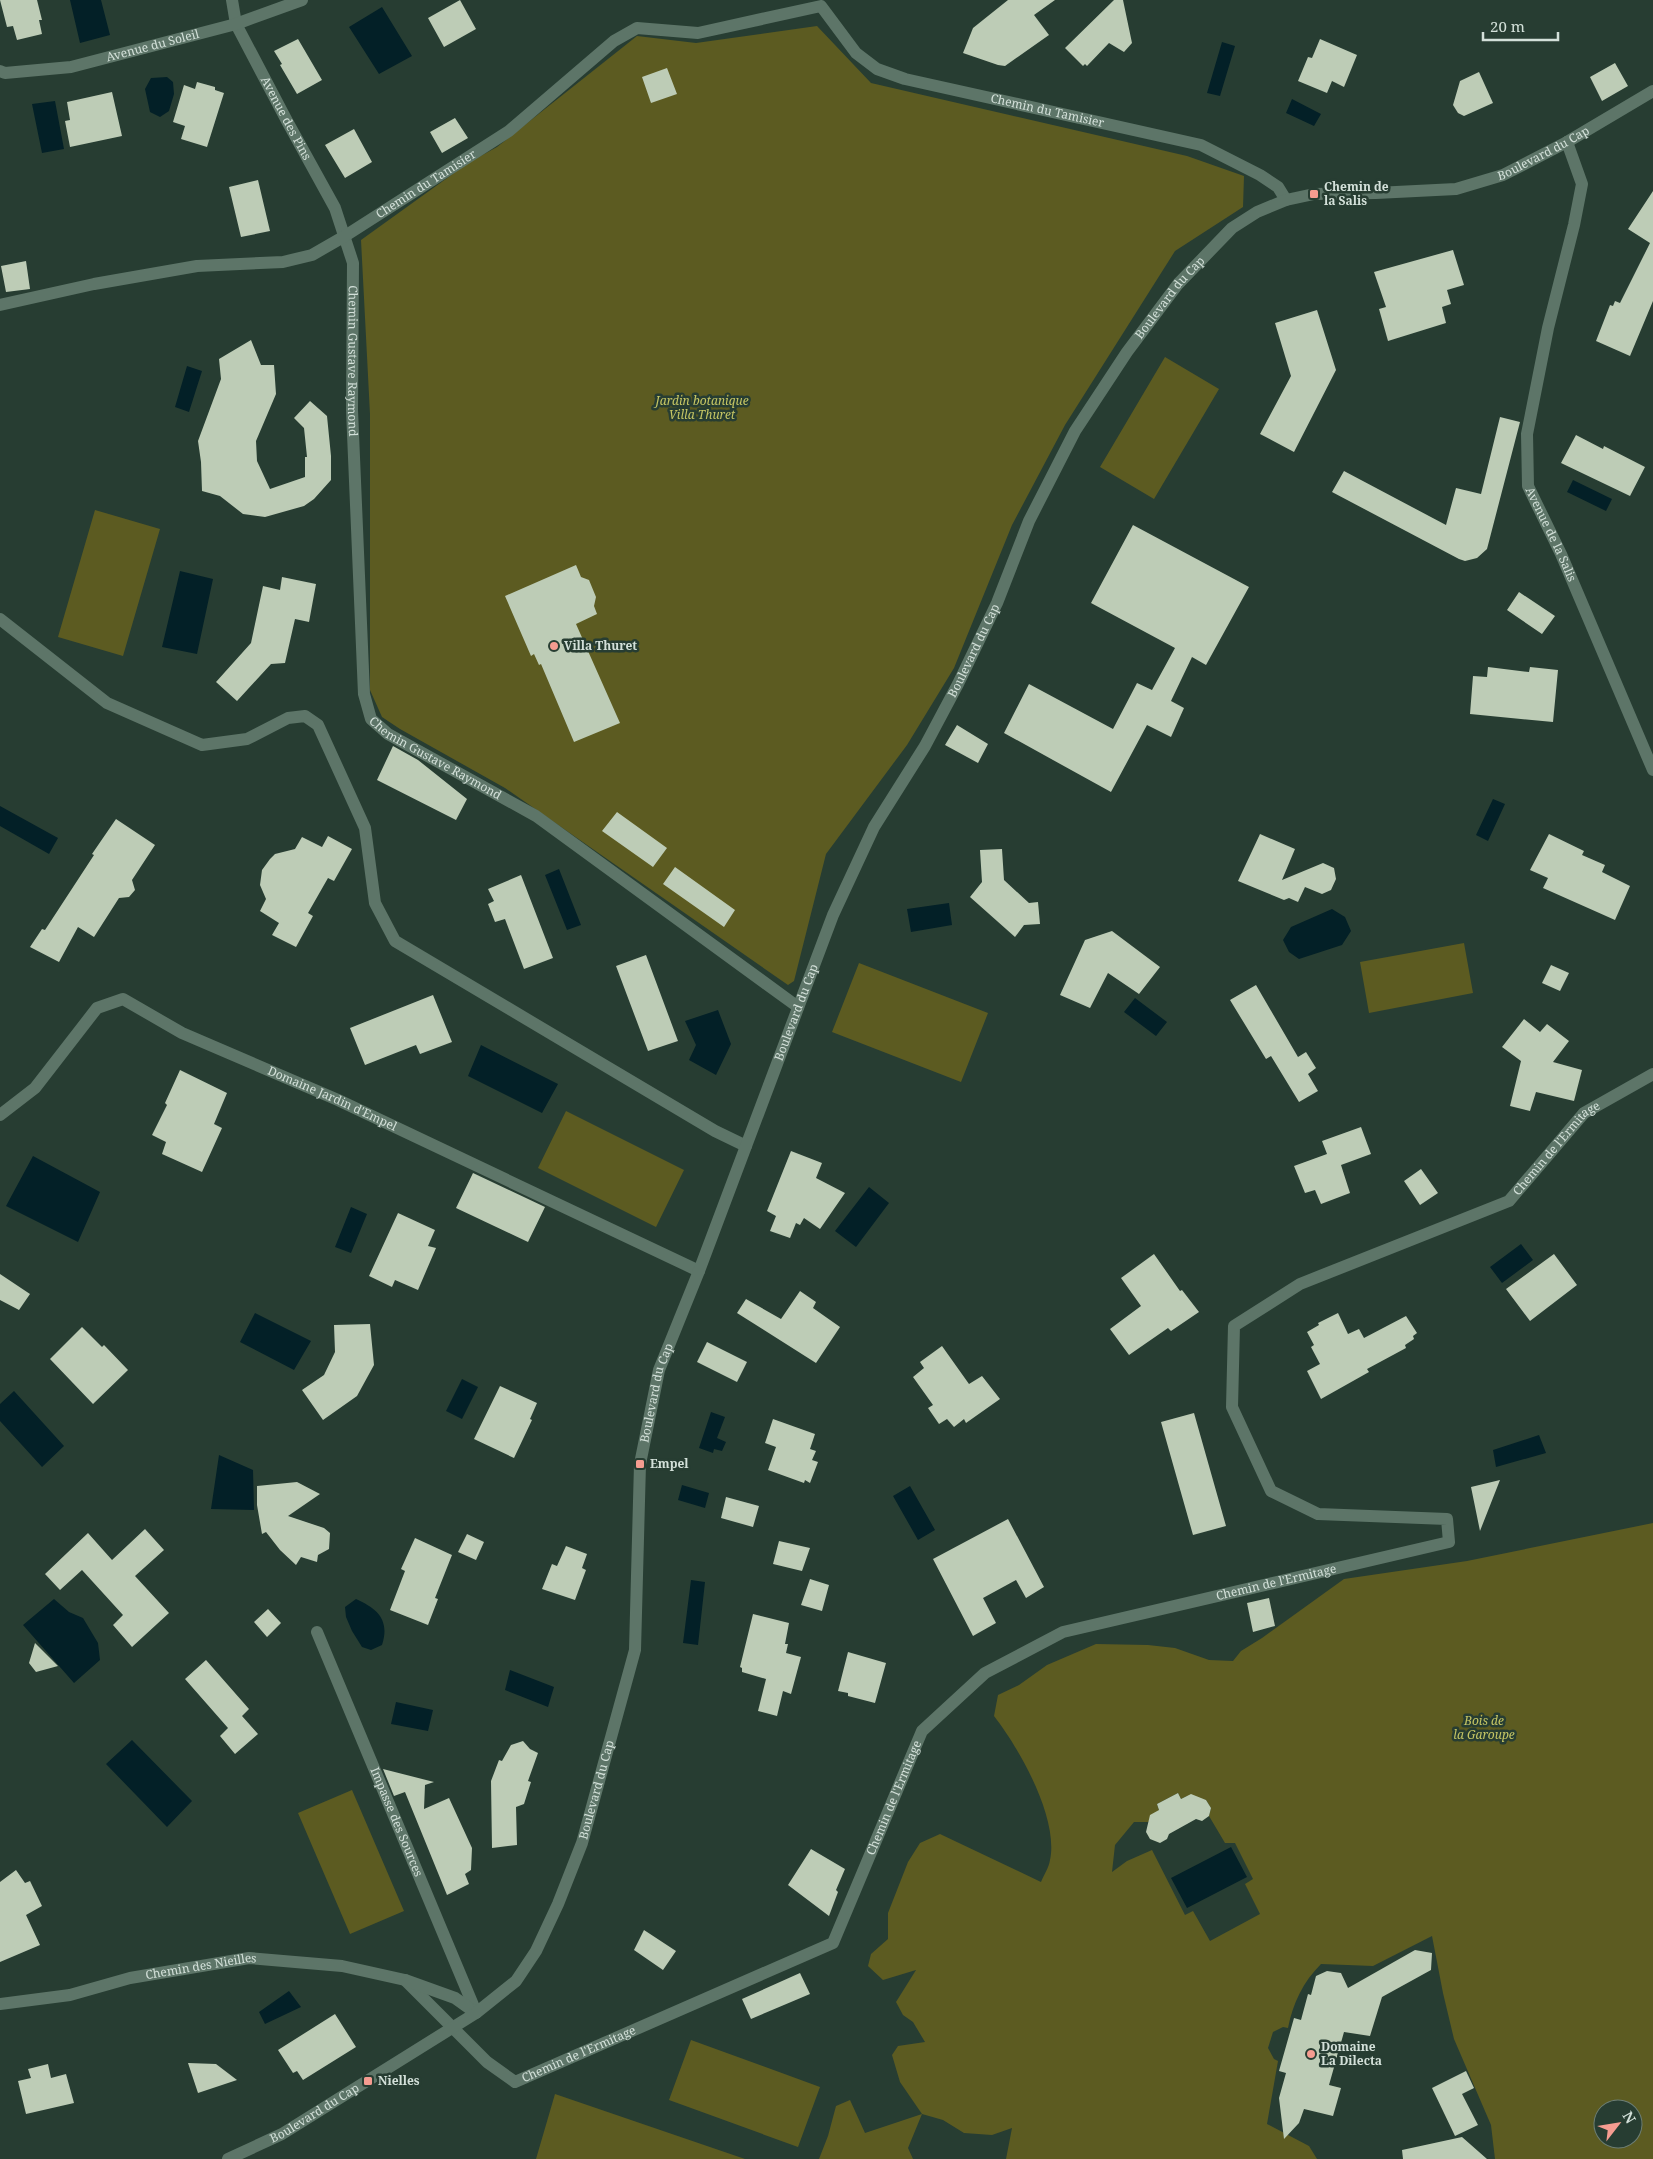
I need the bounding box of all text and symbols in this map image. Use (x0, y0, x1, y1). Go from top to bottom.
scale bar (1483, 10, 1558, 42)
text: 20 m (1490, 16, 1525, 36)
street label: Avenue du Soleil (104, 25, 201, 65)
street label: Avenue des Pins (257, 73, 316, 163)
street label: Chemin du Tamisier (989, 89, 1106, 131)
street label: Boulevard du Cap (1495, 122, 1592, 184)
street label: Chemin du Tamisier (372, 145, 479, 222)
place label: Chemin de la Salis (1324, 178, 1389, 209)
marker: Chemin de la Salis (1308, 188, 1320, 200)
street label: Boulevard du Cap (1131, 252, 1208, 342)
street label: Chemin Gustave Raymond (344, 285, 362, 437)
park label: Jardin botanique Villa Thuret (653, 392, 749, 423)
street label: Avenue de la Salis (1522, 484, 1581, 584)
street label: Boulevard du Cap (943, 601, 1003, 700)
place label: Villa Thuret (564, 637, 637, 654)
marker: Villa Thuret (548, 640, 560, 652)
street label: Chemin Gustave Raymond (366, 712, 505, 804)
street label: Boulevard du Cap (770, 962, 822, 1063)
street label: Domaine Jardin d'Empel (265, 1062, 400, 1135)
street label: Chemin de l'Ermitage (1509, 1097, 1603, 1199)
street label: Boulevard du Cap (636, 1341, 677, 1444)
place label: Empel (650, 1455, 689, 1472)
marker: Empel (634, 1458, 646, 1470)
street label: Chemin de l'Ermitage (1214, 1560, 1338, 1604)
park label: Bois de la Garoupe (1453, 1712, 1515, 1743)
street label: Boulevard du Cap (574, 1738, 618, 1841)
street label: Chemin de l'Ermitage (862, 1738, 925, 1858)
street label: Impasse des Sources (367, 1765, 427, 1879)
street label: Chemin des Nieilles (144, 1949, 257, 1983)
street label: Chemin de l'Ermitage (519, 2021, 638, 2086)
place label: Domaine La Dilecta (1321, 2038, 1382, 2069)
marker: Domaine La Dilecta (1305, 2048, 1317, 2060)
place label: Nielles (378, 2072, 420, 2089)
marker: Nielles (362, 2075, 374, 2087)
street label: Boulevard du Cap (267, 2079, 362, 2147)
north arrow (1593, 2099, 1643, 2149)
text: N (1619, 2107, 1641, 2127)

